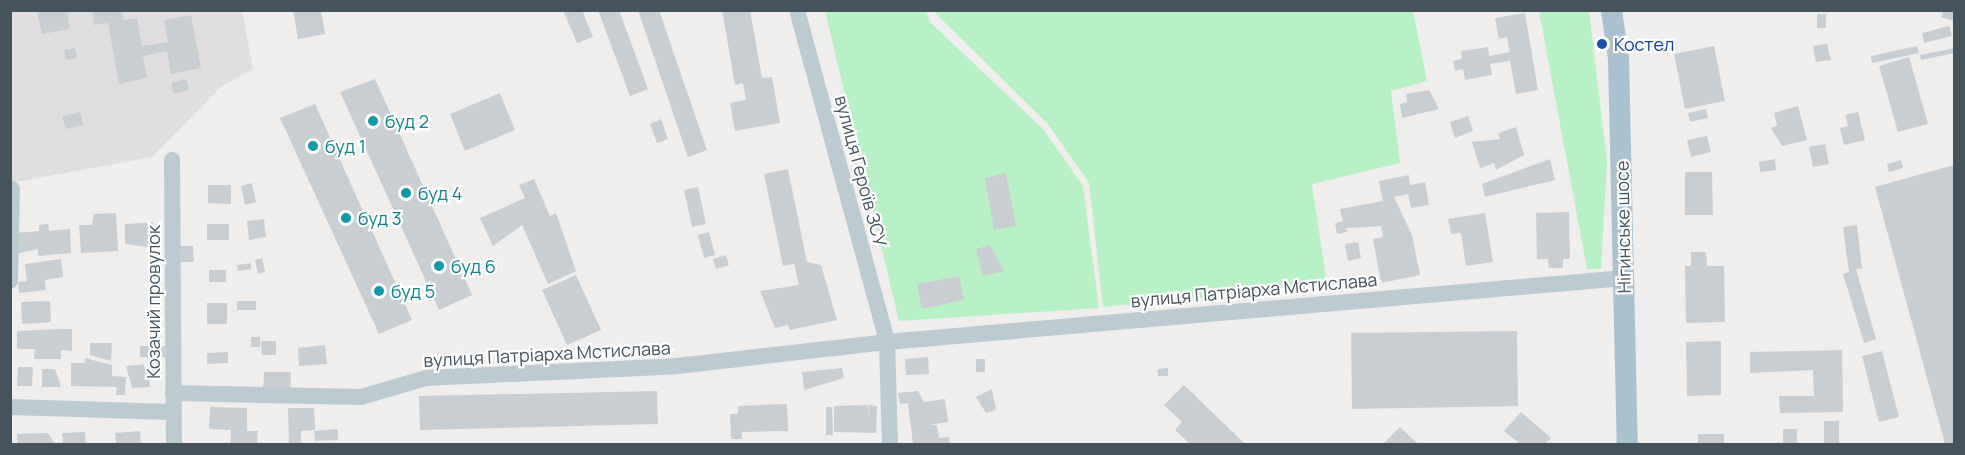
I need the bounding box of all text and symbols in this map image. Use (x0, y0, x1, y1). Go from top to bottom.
place label: Костел (1614, 33, 1674, 55)
marker: Костел (1595, 37, 1609, 51)
street label: вулиця Героїв ЗСУ (830, 93, 892, 249)
place label: буд 2 (385, 110, 429, 132)
marker: буд 2 (366, 114, 380, 128)
place label: буд 1 (325, 135, 366, 157)
marker: буд 1 (306, 139, 320, 153)
street label: Нігинське шосе (1611, 160, 1635, 294)
place label: буд 4 (418, 182, 462, 204)
marker: буд 4 (399, 186, 413, 200)
place label: буд 3 (358, 207, 402, 229)
marker: буд 3 (339, 211, 353, 225)
street label: Козачий провулок (142, 225, 164, 379)
place label: буд 6 (451, 255, 496, 277)
marker: буд 6 (432, 259, 446, 273)
street label: вулиця Патріарха Мстислава (1130, 268, 1378, 312)
place label: буд 5 (391, 280, 435, 302)
marker: буд 5 (372, 284, 386, 298)
street label: вулиця Патріарха Мстислава (423, 337, 671, 371)

